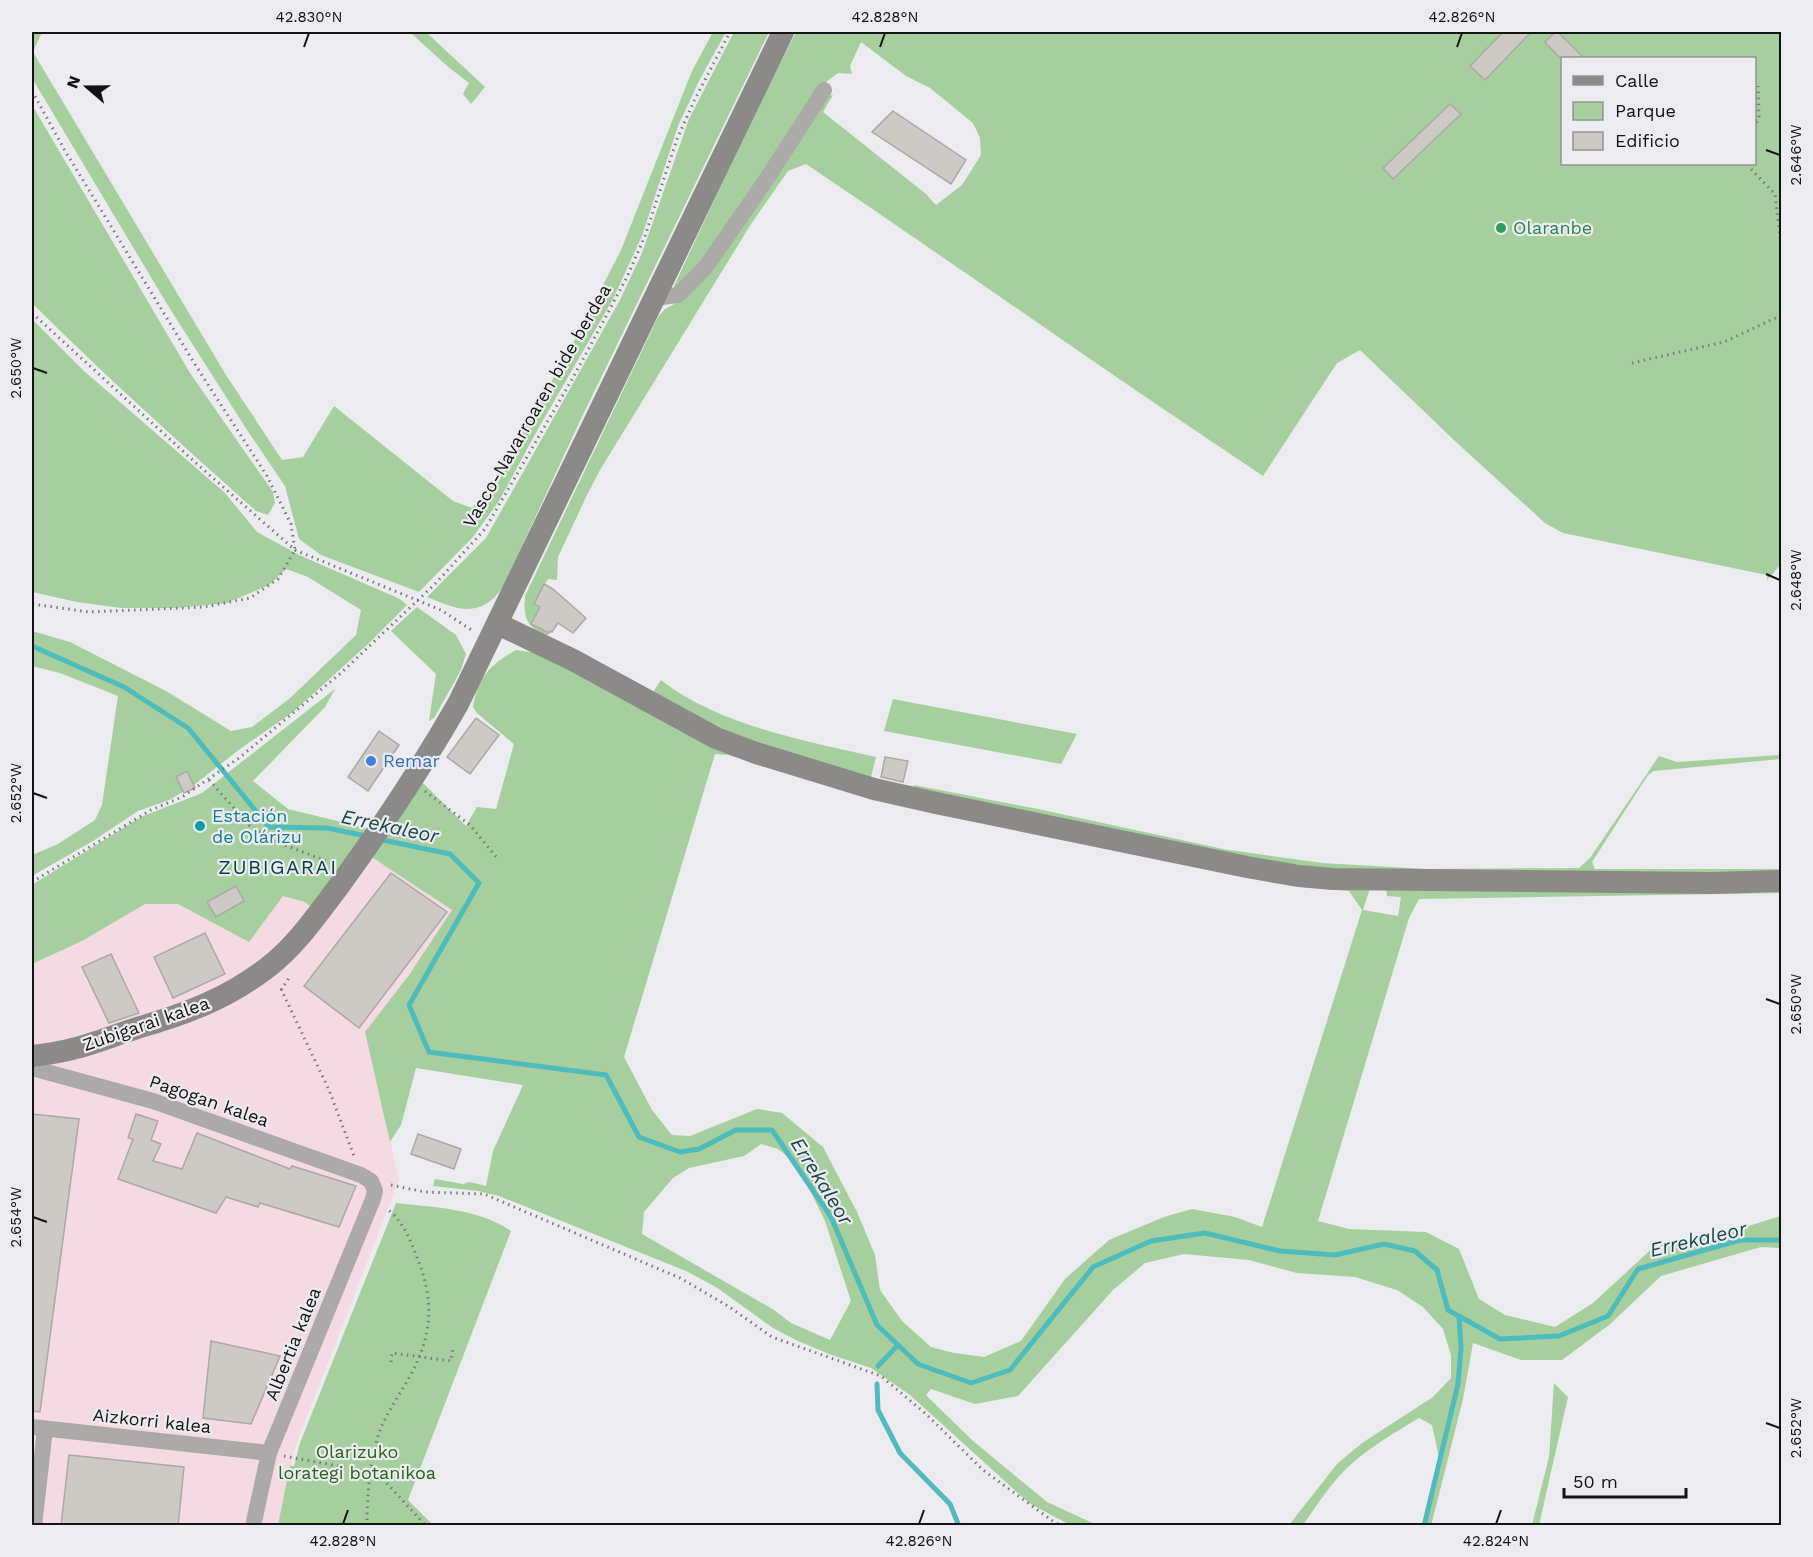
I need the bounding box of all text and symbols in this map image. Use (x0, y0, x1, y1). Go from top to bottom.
text: 42.830°N (276, 8, 342, 26)
text: 42.828°N (851, 8, 919, 26)
text: 42.826°N (1429, 8, 1495, 26)
north arrow (57, 57, 117, 117)
legend (1561, 57, 1756, 165)
text: Calle (1615, 70, 1659, 91)
text: N (62, 73, 84, 91)
text: Parque (1615, 100, 1676, 121)
text: 2.646°W (1787, 124, 1805, 186)
text: Edificio (1615, 130, 1680, 151)
place label: Olaranbe (1513, 217, 1592, 238)
marker: Olaranbe (1494, 221, 1508, 235)
street label: Vasco-Navarroaren bide berdea (458, 280, 615, 531)
text: 2.650°W (7, 337, 25, 399)
text: 2.648°W (1787, 549, 1805, 611)
place label: Remar (383, 750, 440, 771)
marker: Remar (364, 754, 378, 768)
text: 2.652°W (7, 763, 25, 823)
water label: Errekaleor (339, 804, 442, 848)
place label: Estación de Olárizu (212, 805, 302, 847)
marker: Estación de Olárizu (193, 819, 207, 833)
district label: ZUBIGARAI (218, 855, 338, 879)
text: 2.650°W (1787, 973, 1805, 1035)
street label: Zubigarai kalea (80, 992, 212, 1055)
street label: Pagogan kalea (147, 1070, 272, 1131)
water label: Errekaleor (786, 1133, 859, 1230)
text: 2.654°W (7, 1187, 25, 1247)
water label: Errekaleor (1647, 1216, 1750, 1262)
street label: Albertia kalea (260, 1284, 325, 1404)
text: 2.652°W (1787, 1398, 1805, 1458)
street label: Aizkorri kalea (92, 1404, 212, 1437)
park label: Olarizuko lorategi botanikoa (278, 1441, 436, 1483)
scale bar (1564, 1461, 1686, 1499)
text: 50 m (1573, 1471, 1618, 1492)
text: 42.828°N (309, 1532, 377, 1550)
text: 42.826°N (886, 1532, 952, 1550)
text: 42.824°N (1463, 1532, 1529, 1550)

